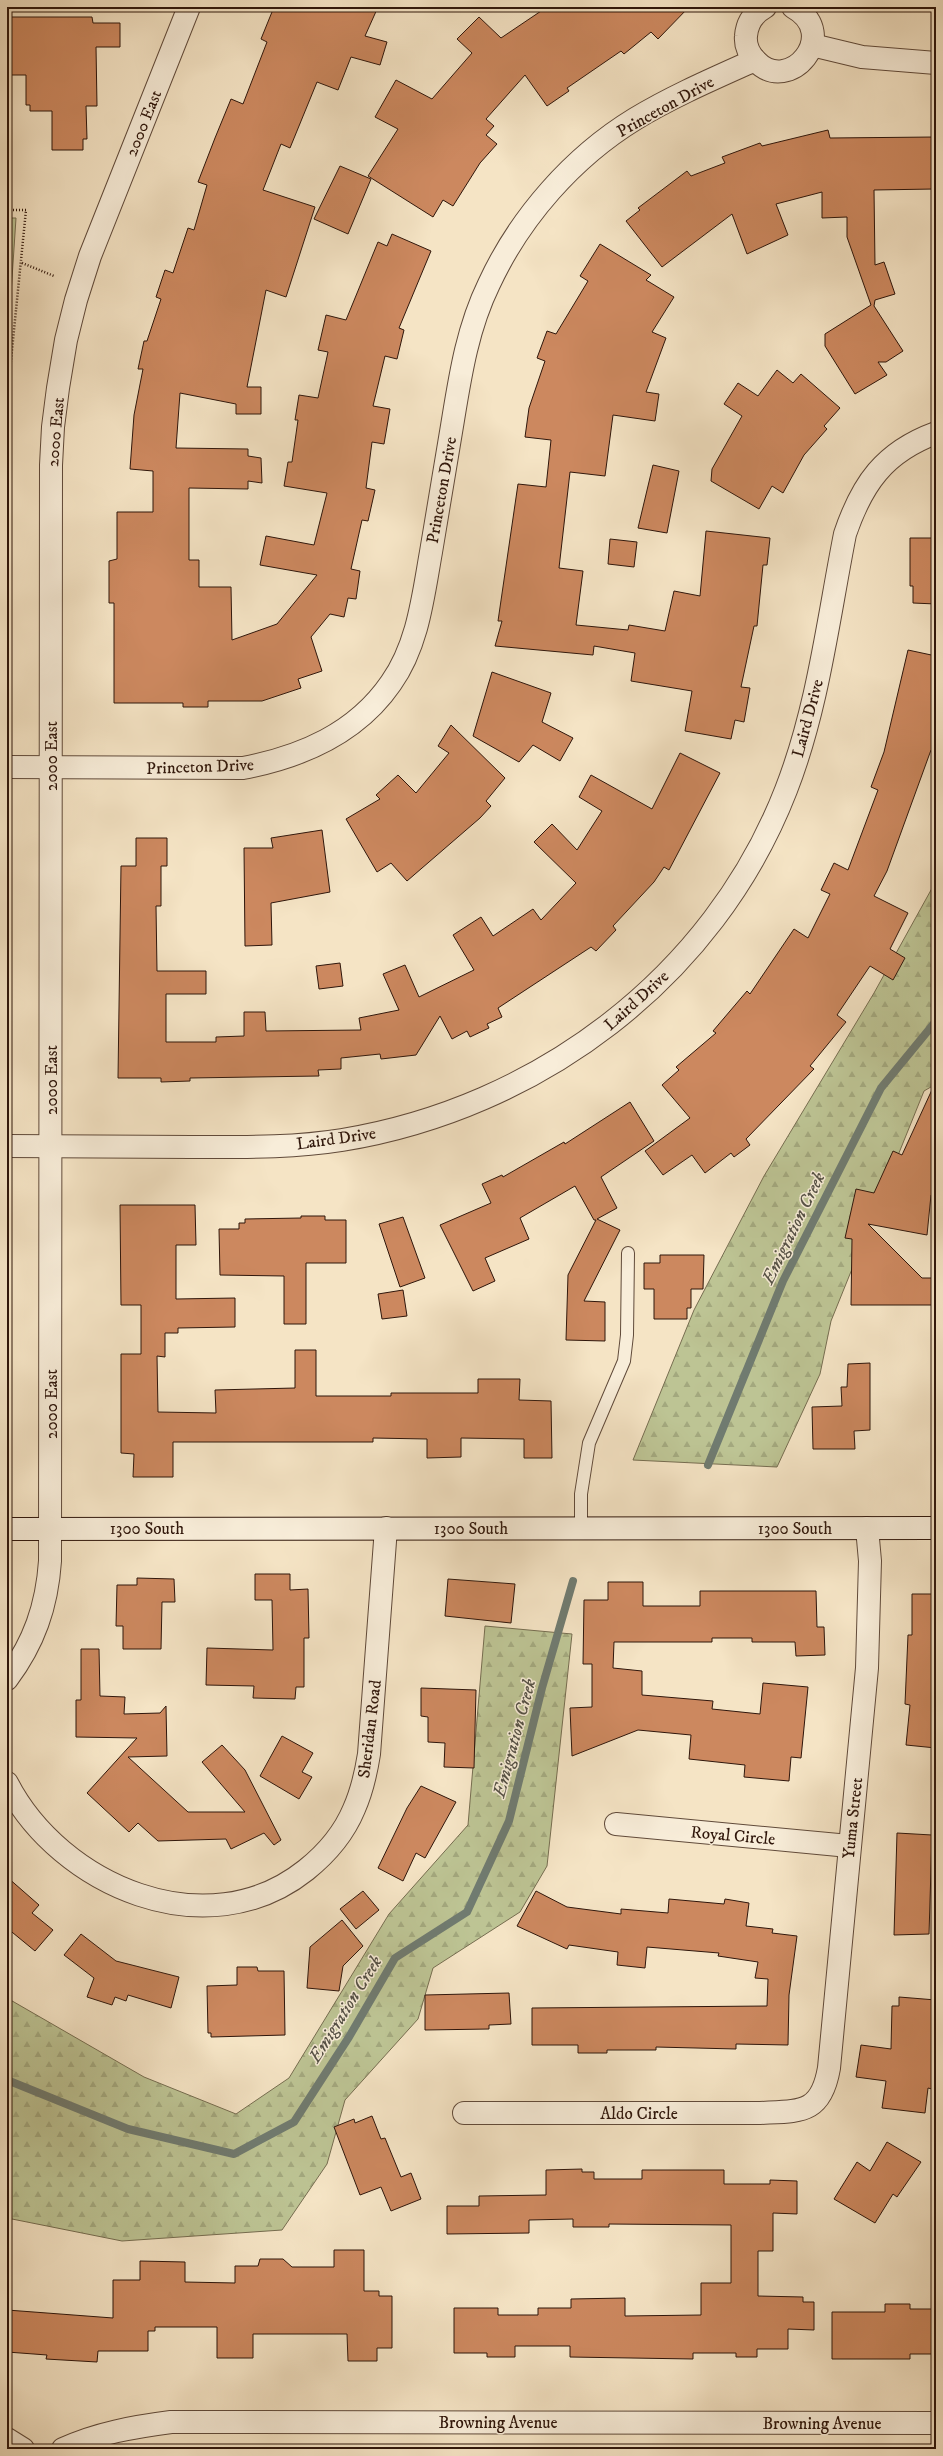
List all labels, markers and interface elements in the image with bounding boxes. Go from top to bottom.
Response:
street label: Princeton Drive [613,71,718,143]
street label: 2000 East [121,86,167,160]
street label: 2000 East [42,396,70,468]
street label: Princeton Drive [422,435,462,545]
street label: Laird Drive [787,677,829,760]
street label: 2000 East [41,721,63,791]
street label: Princeton Drive [146,754,254,780]
street label: Laird Drive [600,966,674,1036]
street label: 2000 East [41,1045,63,1115]
street label: Laird Drive [295,1123,377,1155]
water label: Emigration Creek [757,1169,831,1289]
street label: 2000 East [41,1369,63,1439]
street label: 1300 South [110,1518,184,1540]
street label: 1300 South [434,1518,508,1540]
street label: 1300 South [758,1518,832,1540]
water label: Emigration Creek [488,1676,541,1801]
street label: Sheridan Road [353,1678,387,1780]
street label: Yuma Street [838,1776,868,1860]
street label: Royal Circle [690,1821,776,1851]
water label: Emigration Creek [304,1952,388,2068]
street label: Aldo Circle [600,2103,678,2125]
street label: Browning Avenue [438,2412,558,2434]
street label: Browning Avenue [762,2413,882,2435]

